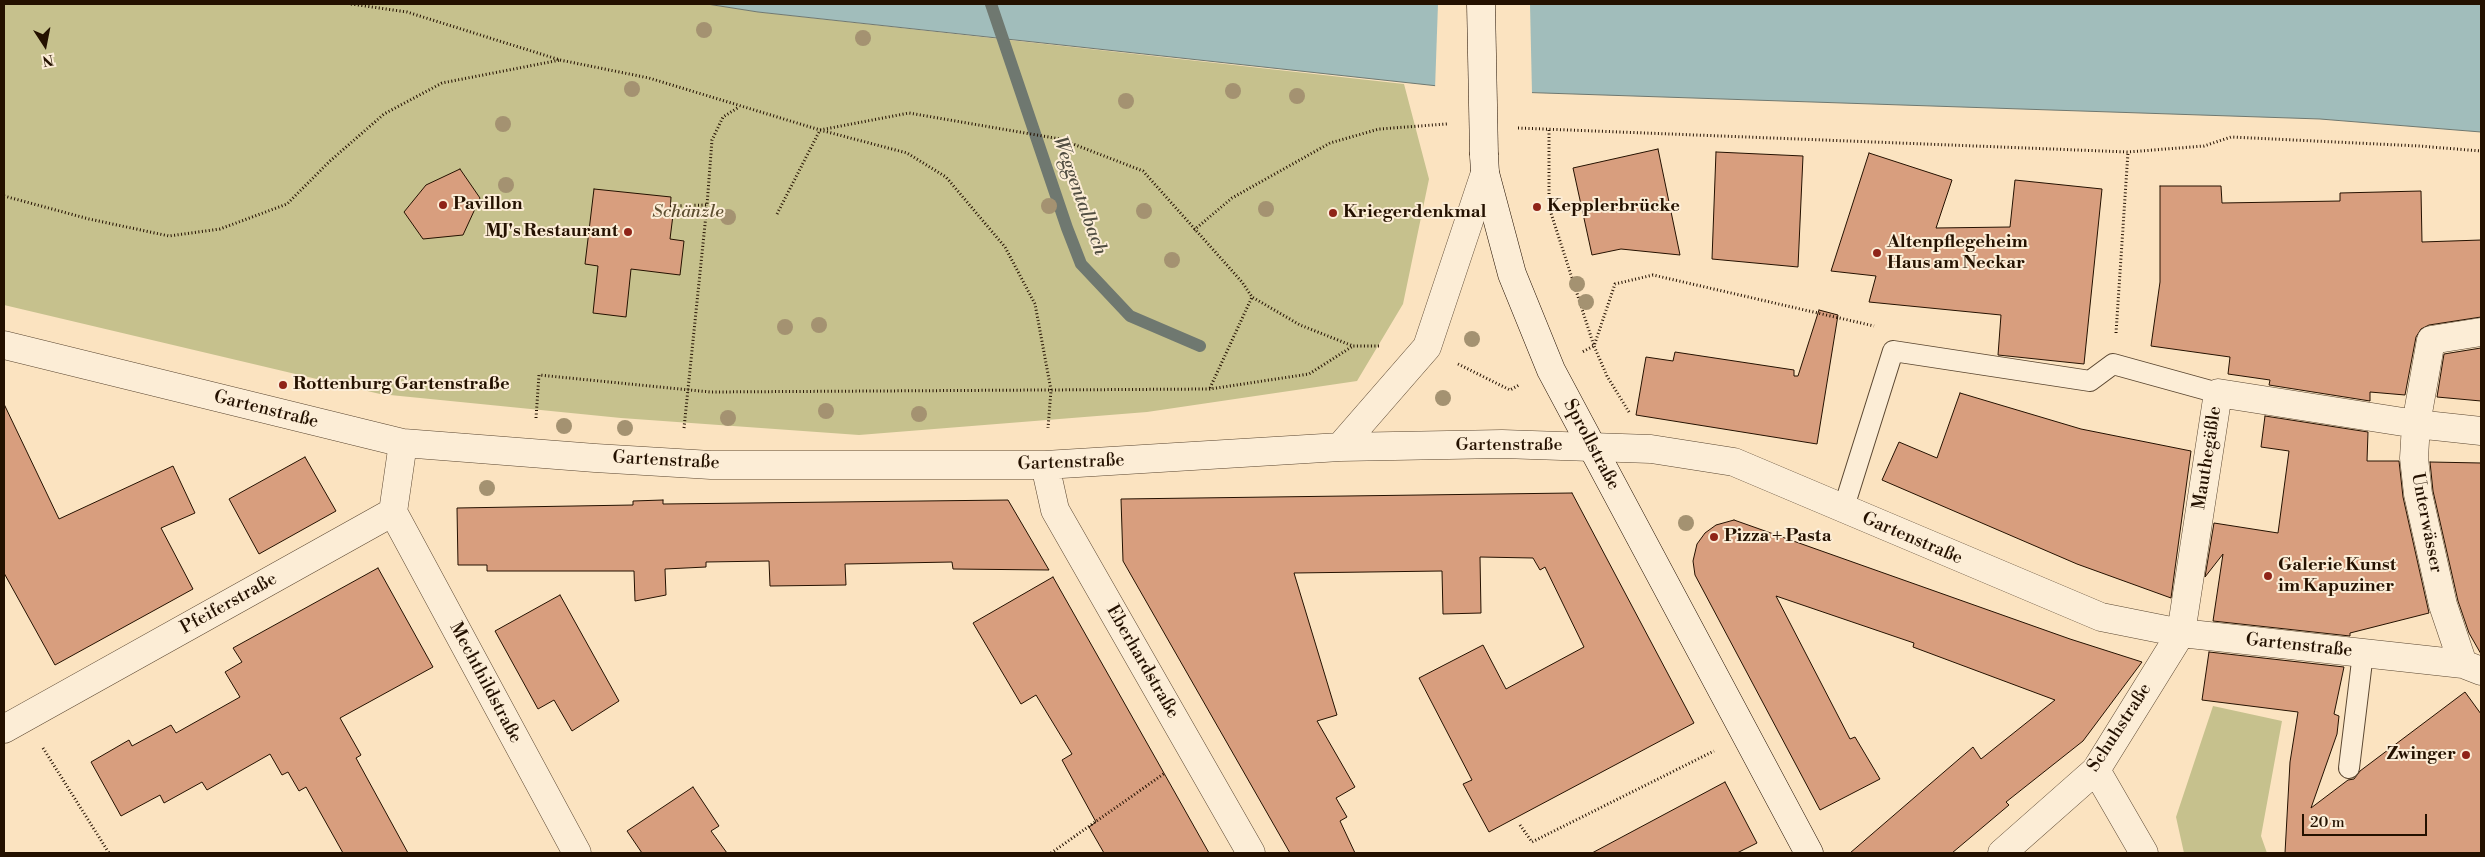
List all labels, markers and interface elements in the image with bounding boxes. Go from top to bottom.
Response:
north arrow [20,20,70,70]
text: N [41,50,55,70]
water label: Weggentalbach [1047,134,1111,258]
place label: Pavillon [453,194,523,216]
place label: Kepplerbrücke [1547,196,1680,218]
marker: Pavillon [437,199,449,211]
marker: Kepplerbrücke [1531,201,1543,213]
park label: Schänzle [652,202,724,224]
place label: Kriegerdenkmal [1343,202,1487,224]
marker: Kriegerdenkmal [1327,207,1339,219]
place label: MJ's Restaurant [485,221,618,243]
marker: MJ's Restaurant [622,226,634,238]
place label: Altenpflegeheim Haus am Neckar [1887,232,2028,274]
marker: Altenpflegeheim Haus am Neckar [1871,247,1883,259]
place label: Rottenburg Gartenstraße [293,374,510,396]
marker: Rottenburg Gartenstraße [277,379,289,391]
street label: Gartenstraße [211,387,321,433]
street label: Sprollstraße [1558,396,1624,494]
street label: Mauthegäßle [2189,405,2227,511]
street label: Gartenstraße [1455,435,1563,457]
street label: Gartenstraße [612,447,720,475]
street label: Gartenstraße [1017,450,1125,476]
street label: Unterwässer [2406,471,2446,575]
street label: Gartenstraße [1858,508,1966,570]
place label: Pizza + Pasta [1724,526,1831,548]
marker: Pizza + Pasta [1708,531,1720,543]
place label: Galerie Kunst im Kapuziner [2278,555,2396,598]
street label: Pfeiferstraße [177,569,281,639]
marker: Galerie Kunst im Kapuziner [2262,570,2274,582]
street label: Eberhardstraße [1101,601,1183,723]
street label: Mechthildstraße [444,619,526,747]
street label: Gartenstraße [2245,630,2353,662]
street label: Schuhstraße [2083,680,2157,776]
place label: Zwinger [2387,744,2456,766]
marker: Zwinger [2460,749,2472,761]
scale bar [2305,804,2430,836]
text: 20 m [2310,813,2345,832]

